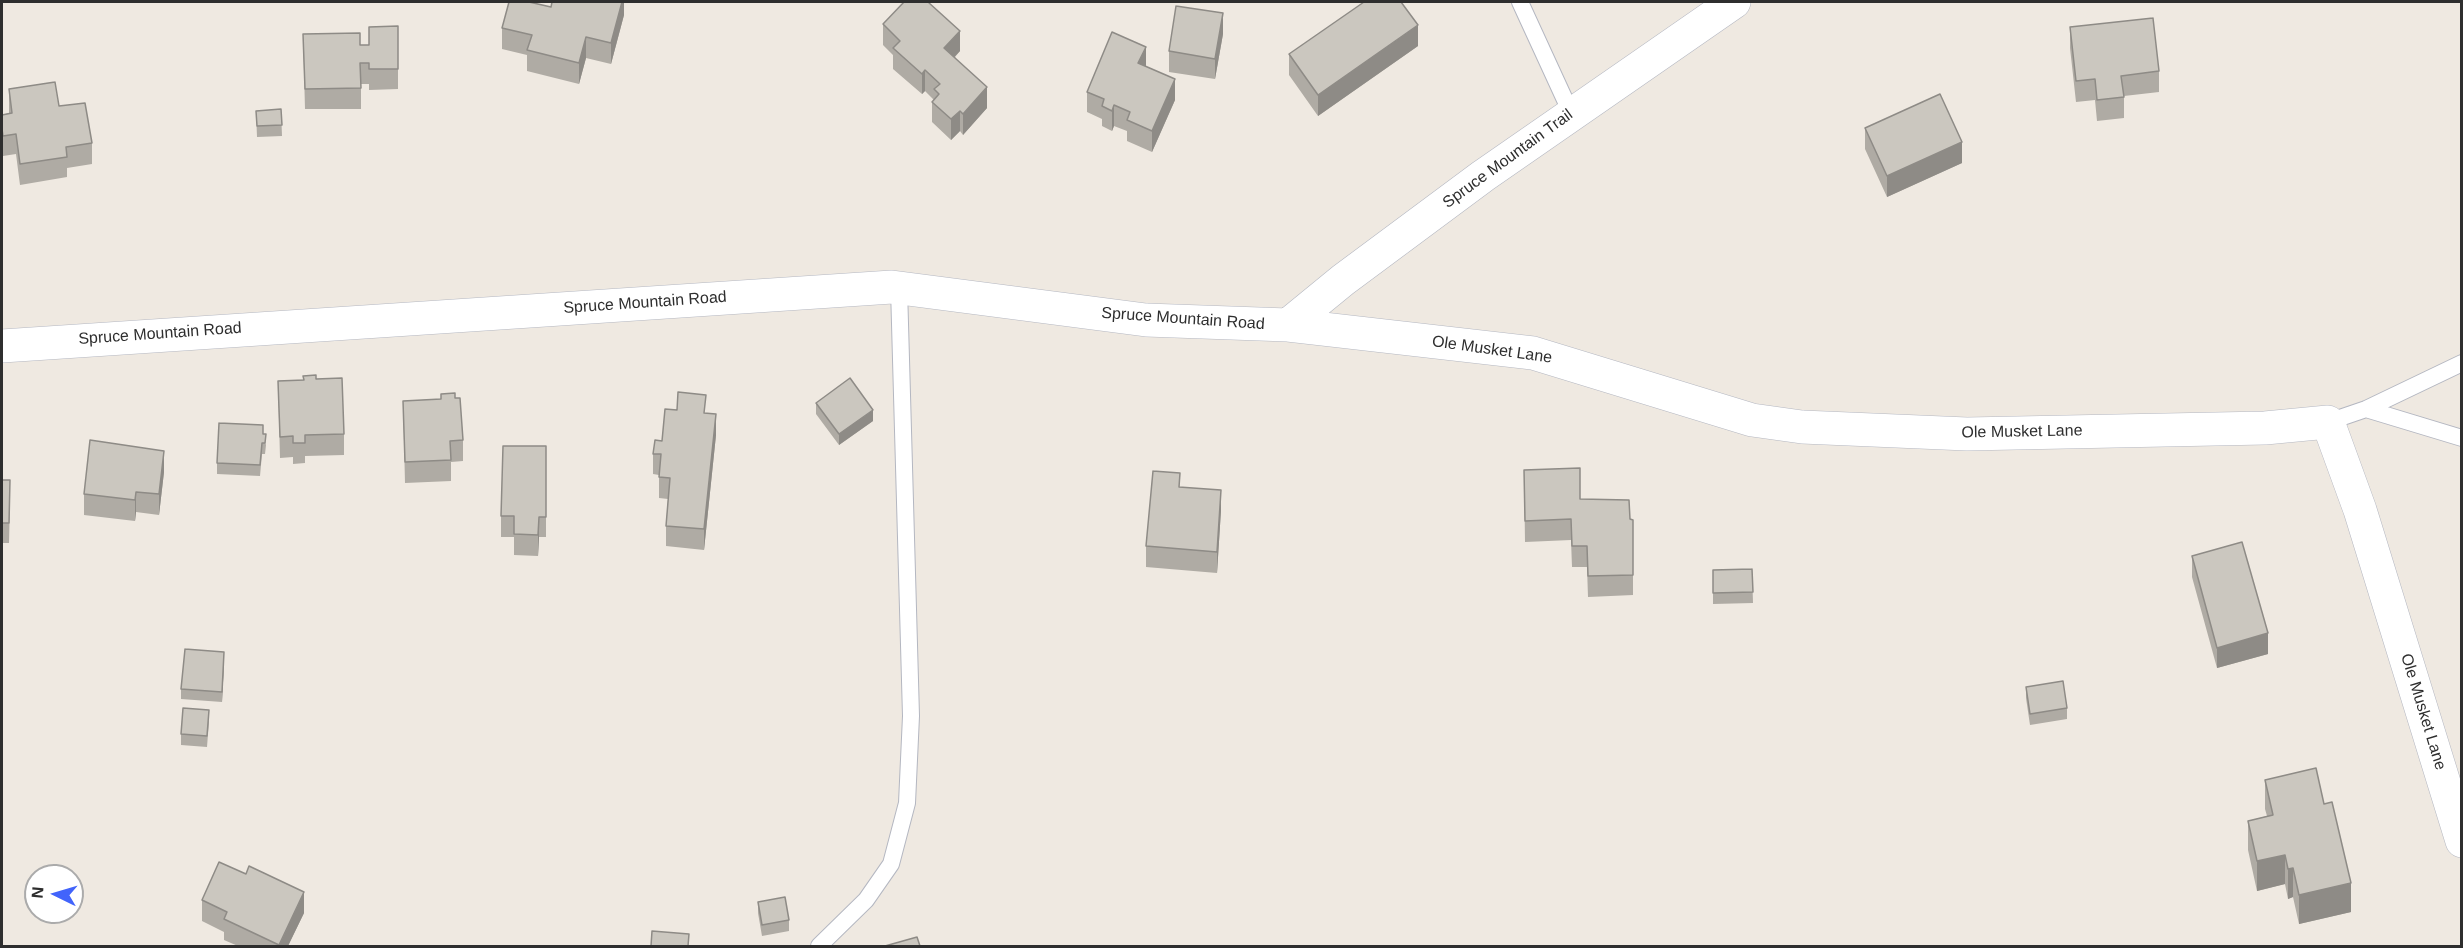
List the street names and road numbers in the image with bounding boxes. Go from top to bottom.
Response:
street label: Spruce Mountain Trail [1439,105,1577,213]
street label: Spruce Mountain Road [563,288,727,318]
street label: Spruce Mountain Road [1101,304,1265,334]
street label: Spruce Mountain Road [78,319,242,349]
street label: Ole Musket Lane [1431,332,1553,368]
street label: Ole Musket Lane [1961,421,2083,443]
street label: Ole Musket Lane [2396,651,2450,773]

